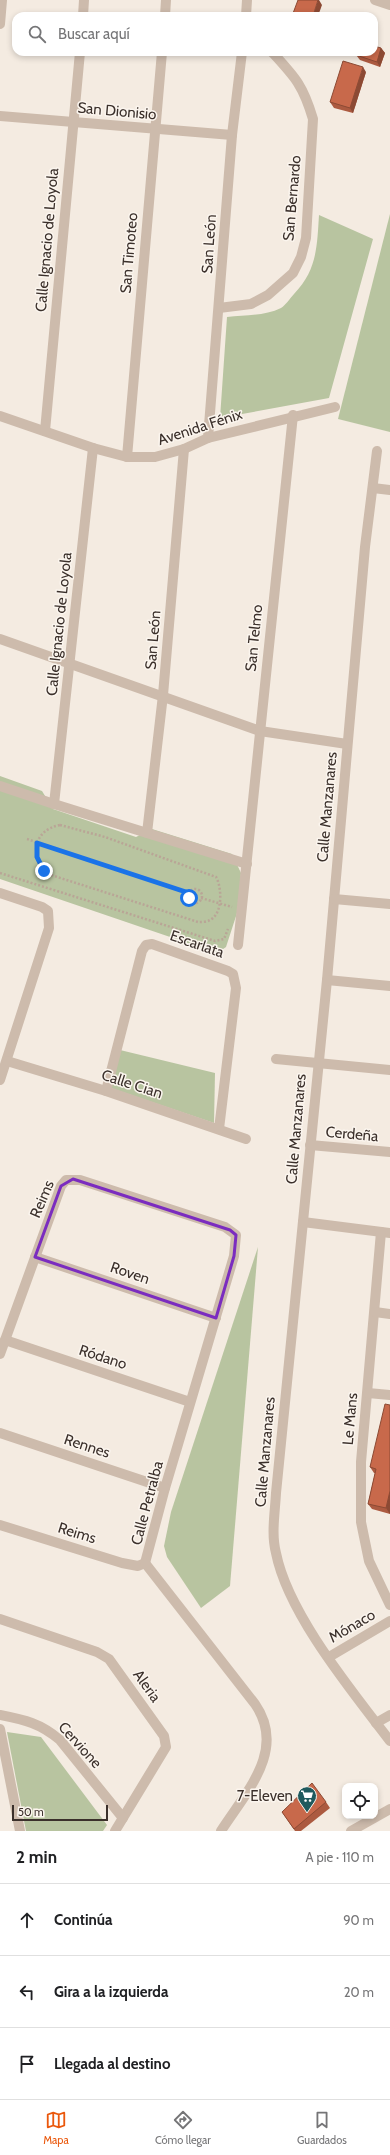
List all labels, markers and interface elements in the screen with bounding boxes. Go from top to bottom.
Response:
search box [12,12,378,56]
icon: search [26,23,48,45]
text: Buscar aquí [58,25,130,43]
street label: San Dionisio [77,99,157,123]
street label: San Bernardo [279,154,305,242]
street label: Calle Ignacio de Loyola [32,167,62,313]
street label: San Timoteo [117,212,141,294]
street label: San León [198,214,220,274]
street label: Avenida Fénix [156,405,244,449]
street label: Calle Ignacio de Loyola [43,551,76,697]
street label: San Telmo [242,604,266,672]
street label: San León [141,610,165,670]
street label: Calle Manzanares [313,751,341,863]
route end [35,862,53,880]
route start [180,889,198,907]
street label: Escarlata [168,926,227,962]
street label: Calle Cian [99,1066,165,1102]
street label: Calle Manzanares [282,1073,310,1185]
street label: Cerdeña [325,1123,380,1145]
street label: Reims [26,1178,58,1220]
street label: Roven [108,1258,152,1288]
street label: Ródano [77,1341,129,1373]
street label: Le Mans [339,1392,361,1446]
street label: Calle Manzanares [251,1396,279,1508]
street label: Rennes [62,1430,112,1462]
street label: Calle Petralba [127,1458,167,1547]
street label: Reims [56,1519,98,1547]
street label: Mónaco [326,1606,378,1646]
street label: Aleria [129,1666,165,1706]
street label: Cervione [54,1718,106,1772]
map controls [342,1783,378,1819]
button: locate [342,1783,378,1819]
supermarket icon: 7-Eleven [296,1785,318,1813]
place label: 7-Eleven [237,1787,293,1805]
scale bar [12,1803,108,1822]
text: 50 m [18,1805,44,1819]
text: 2 min [16,1847,57,1867]
text: A pie · 110 m [306,1849,374,1865]
icon: ahead [16,1909,38,1931]
text: Continúa [54,1911,112,1929]
text: 90 m [343,1912,374,1928]
icon: left [16,1981,38,2003]
text: Gira a la izquierda [54,1983,168,2001]
text: 20 m [344,1984,374,2000]
icon: arrive [16,2053,38,2075]
text: Llegada al destino [54,2055,170,2073]
tab: Mapa [43,2109,69,2147]
tab: Cómo llegar [155,2109,211,2147]
tab: Guardados [297,2109,347,2147]

